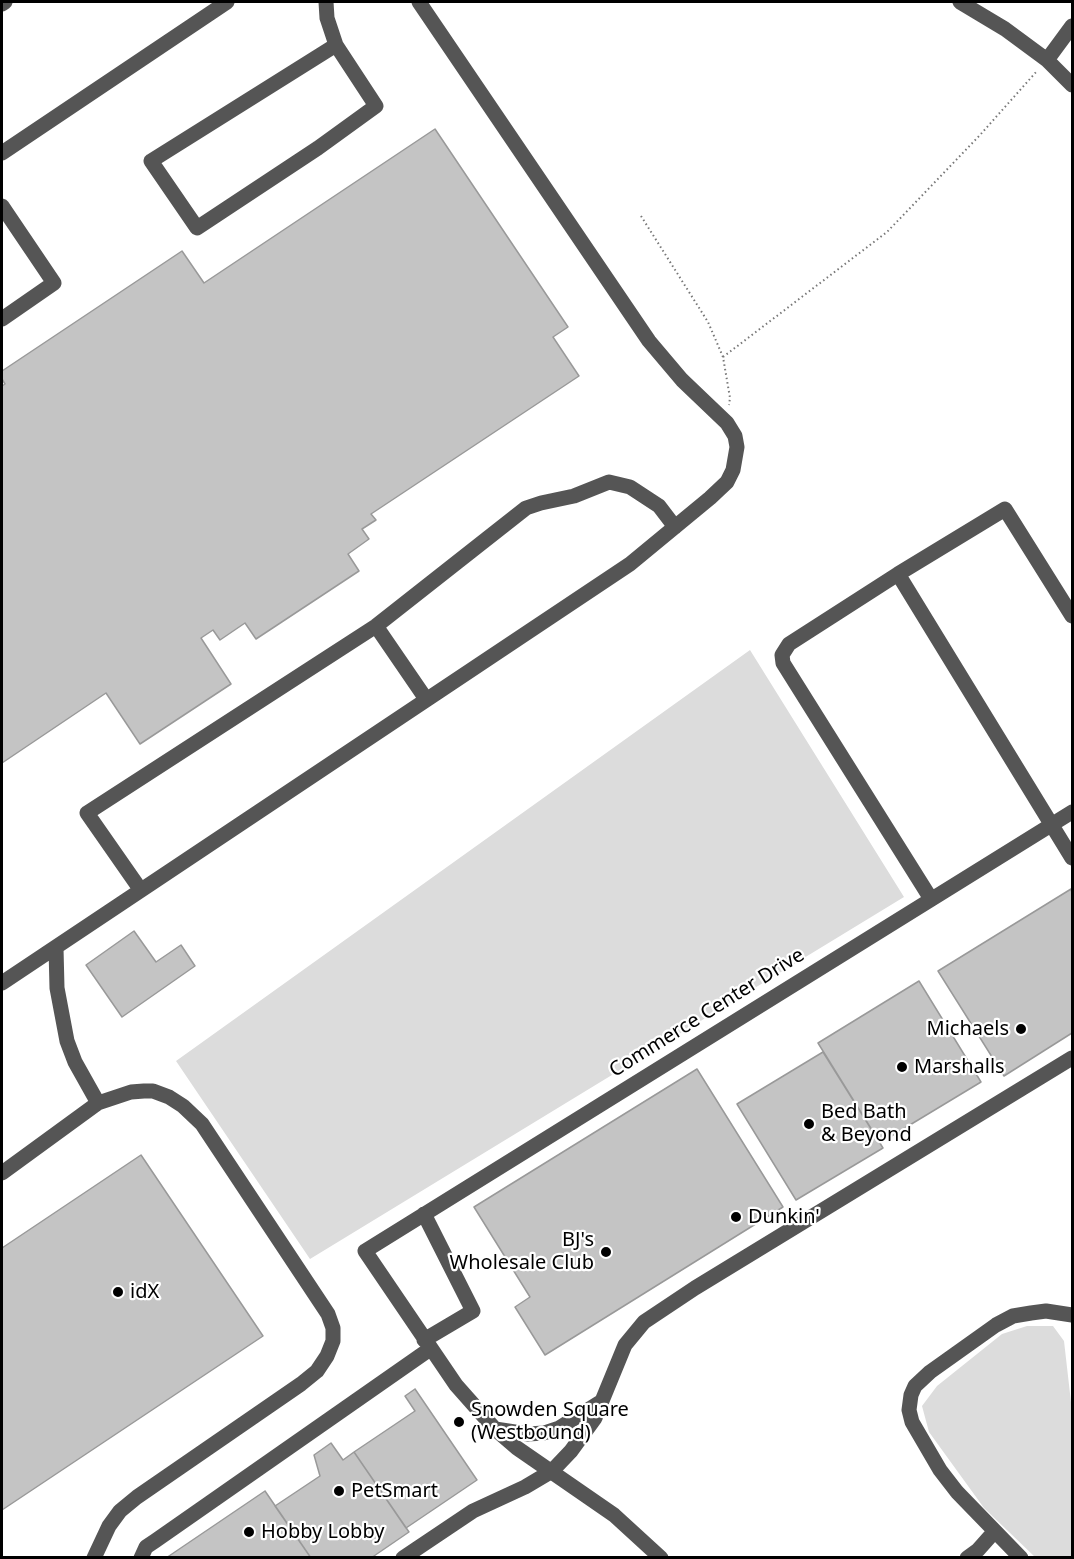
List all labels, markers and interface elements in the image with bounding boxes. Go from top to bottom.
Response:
street label: Commerce Center Drive [605,943,809,1083]
place label: Michaels [927,1017,1009,1041]
marker: Michaels [1014,1022,1028,1036]
place label: Marshalls [914,1055,1005,1079]
marker: Marshalls [895,1060,909,1074]
place label: Bed Bath & Beyond [821,1100,912,1147]
marker: Bed Bath & Beyond [802,1117,816,1131]
place label: Dunkin' [748,1205,820,1229]
marker: Dunkin' [729,1210,743,1224]
place label: BJ's Wholesale Club [450,1228,594,1275]
marker: BJ's Wholesale Club [599,1245,613,1259]
place label: idX [130,1280,159,1304]
marker: idX [111,1285,125,1299]
place label: Snowden Square (Westbound) [471,1398,629,1445]
marker: Snowden Square (Westbound) [452,1415,466,1429]
place label: PetSmart [351,1479,438,1503]
marker: PetSmart [332,1484,346,1498]
place label: Hobby Lobby [261,1520,384,1544]
marker: Hobby Lobby [242,1525,256,1539]

